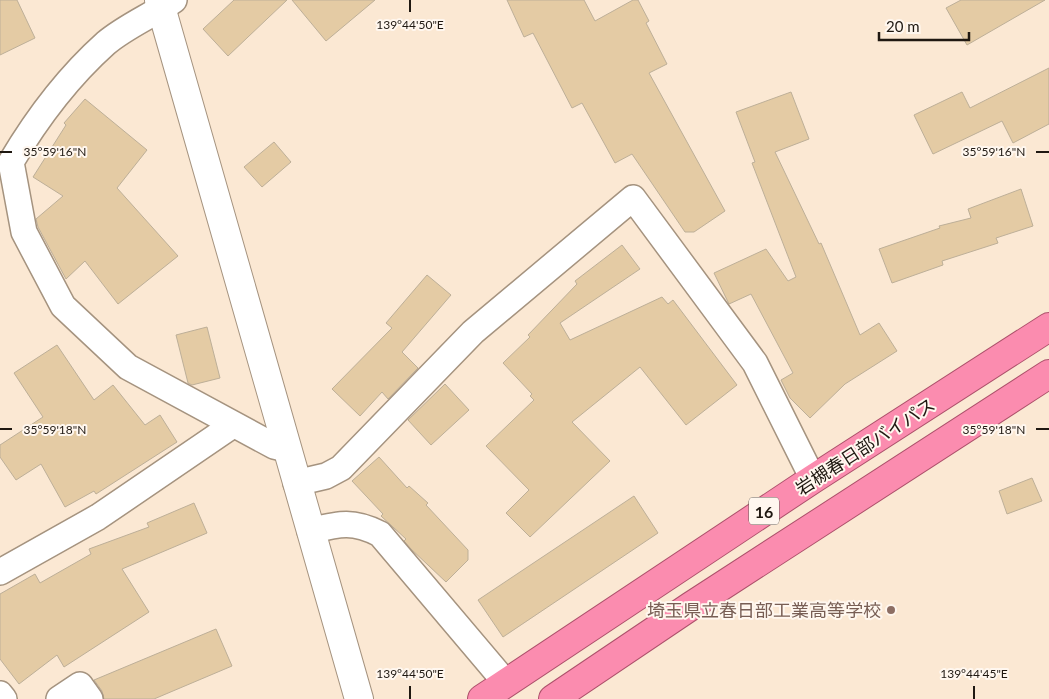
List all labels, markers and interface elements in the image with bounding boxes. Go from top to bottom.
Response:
scale bar [879,10,969,42]
text: 139°44'50"E [376,17,444,32]
text: 20 m [886,17,920,35]
text: 35°59'16"N [24,144,86,159]
text: 35°59'16"N [963,144,1025,159]
street label: 岩槻春日部バイパス [791,393,939,499]
text: 35°59'18"N [24,422,86,437]
text: 35°59'18"N [963,422,1025,437]
road number: 16 [749,498,779,524]
place label: 埼玉県立春日部工業高等学校 [647,599,881,621]
marker: 埼玉県立春日部工業高等学校 [885,604,897,616]
text: 139°44'50"E [376,666,444,681]
text: 139°44'45"E [940,666,1008,681]

